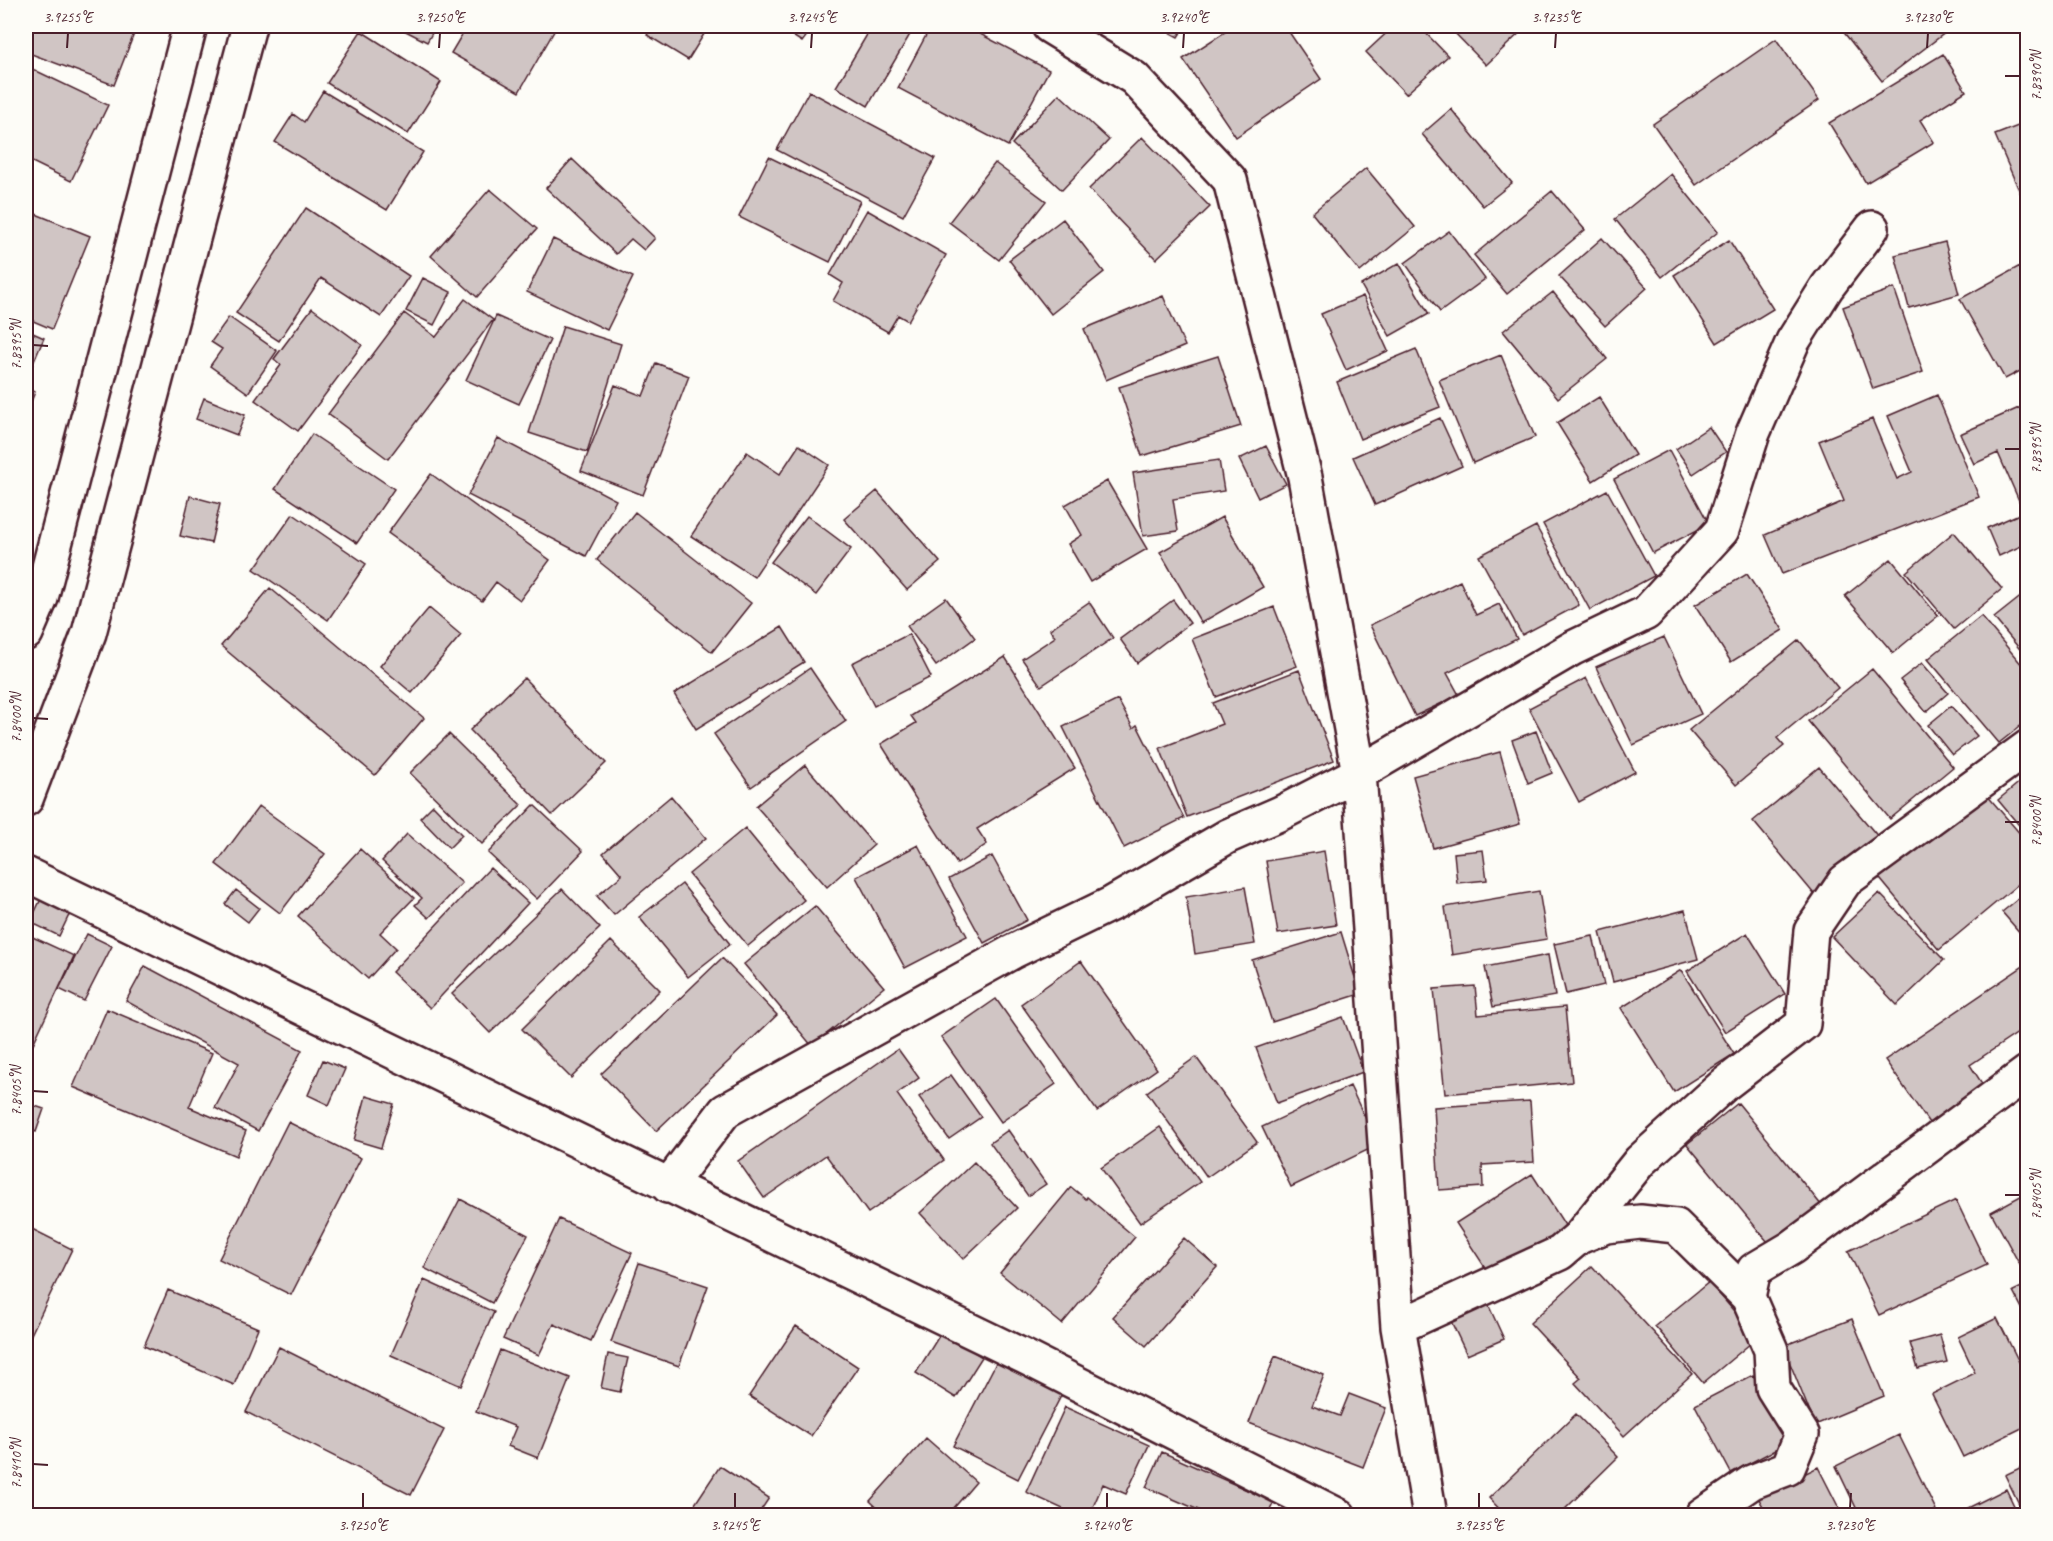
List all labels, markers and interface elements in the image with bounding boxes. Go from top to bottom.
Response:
text: 3.9255°E [44,8,95,27]
text: 3.9250°E [416,8,467,27]
text: 3.9245°E [788,8,839,27]
text: 3.9240°E [1160,8,1211,27]
text: 3.9235°E [1532,8,1583,27]
text: 3.9230°E [1904,8,1955,27]
text: 7.8390°N [2027,48,2046,101]
text: 7.8395°N [7,317,26,370]
text: 7.8395°N [2027,421,2046,474]
text: 7.8400°N [7,690,26,743]
text: 7.8400°N [2027,794,2046,847]
text: 7.8405°N [7,1063,26,1116]
text: 7.8405°N [2027,1167,2046,1220]
text: 7.8410°N [7,1436,26,1489]
text: 3.9250°E [339,1516,390,1535]
text: 3.9245°E [711,1516,762,1535]
text: 3.9240°E [1083,1516,1134,1535]
text: 3.9235°E [1455,1516,1506,1535]
text: 3.9230°E [1826,1516,1877,1535]

